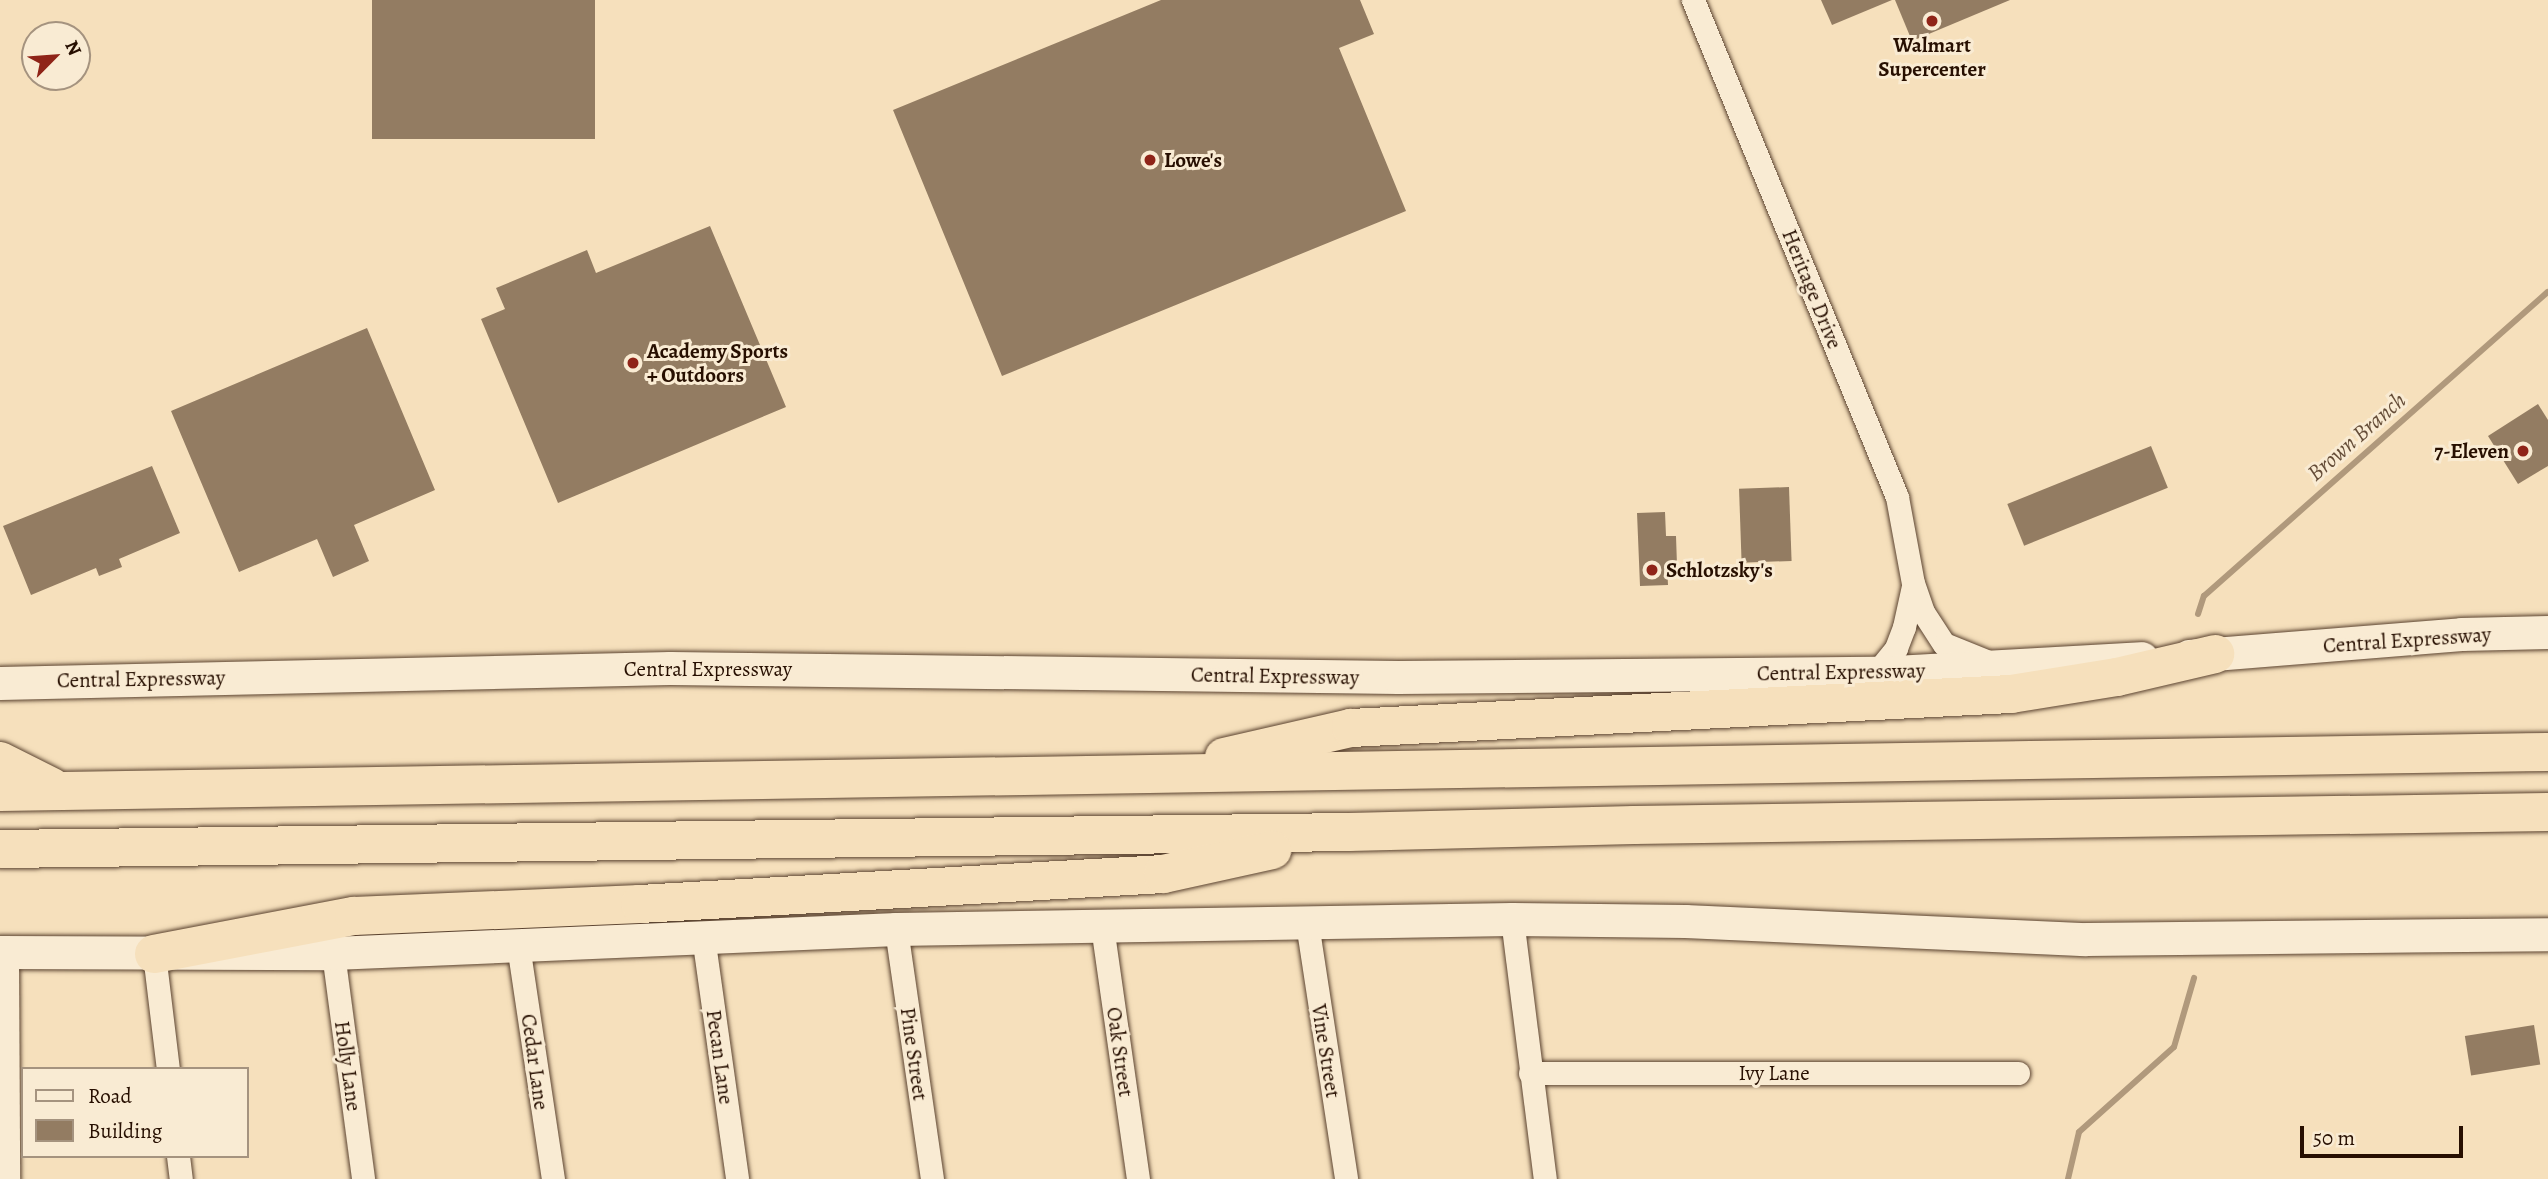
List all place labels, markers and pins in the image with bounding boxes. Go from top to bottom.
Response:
marker: Walmart Supercenter [1924,13,1940,29]
place label: Walmart Supercenter [1878,32,1986,82]
place label: Lowe's [1164,147,1222,173]
marker: Lowe's [1142,152,1158,168]
place label: Academy Sports + Outdoors [647,338,788,388]
marker: Academy Sports + Outdoors [625,355,641,371]
place label: 7-Eleven [2434,438,2509,464]
marker: 7-Eleven [2515,443,2531,459]
place label: Schlotzsky's [1666,557,1773,583]
marker: Schlotzsky's [1644,562,1660,578]

